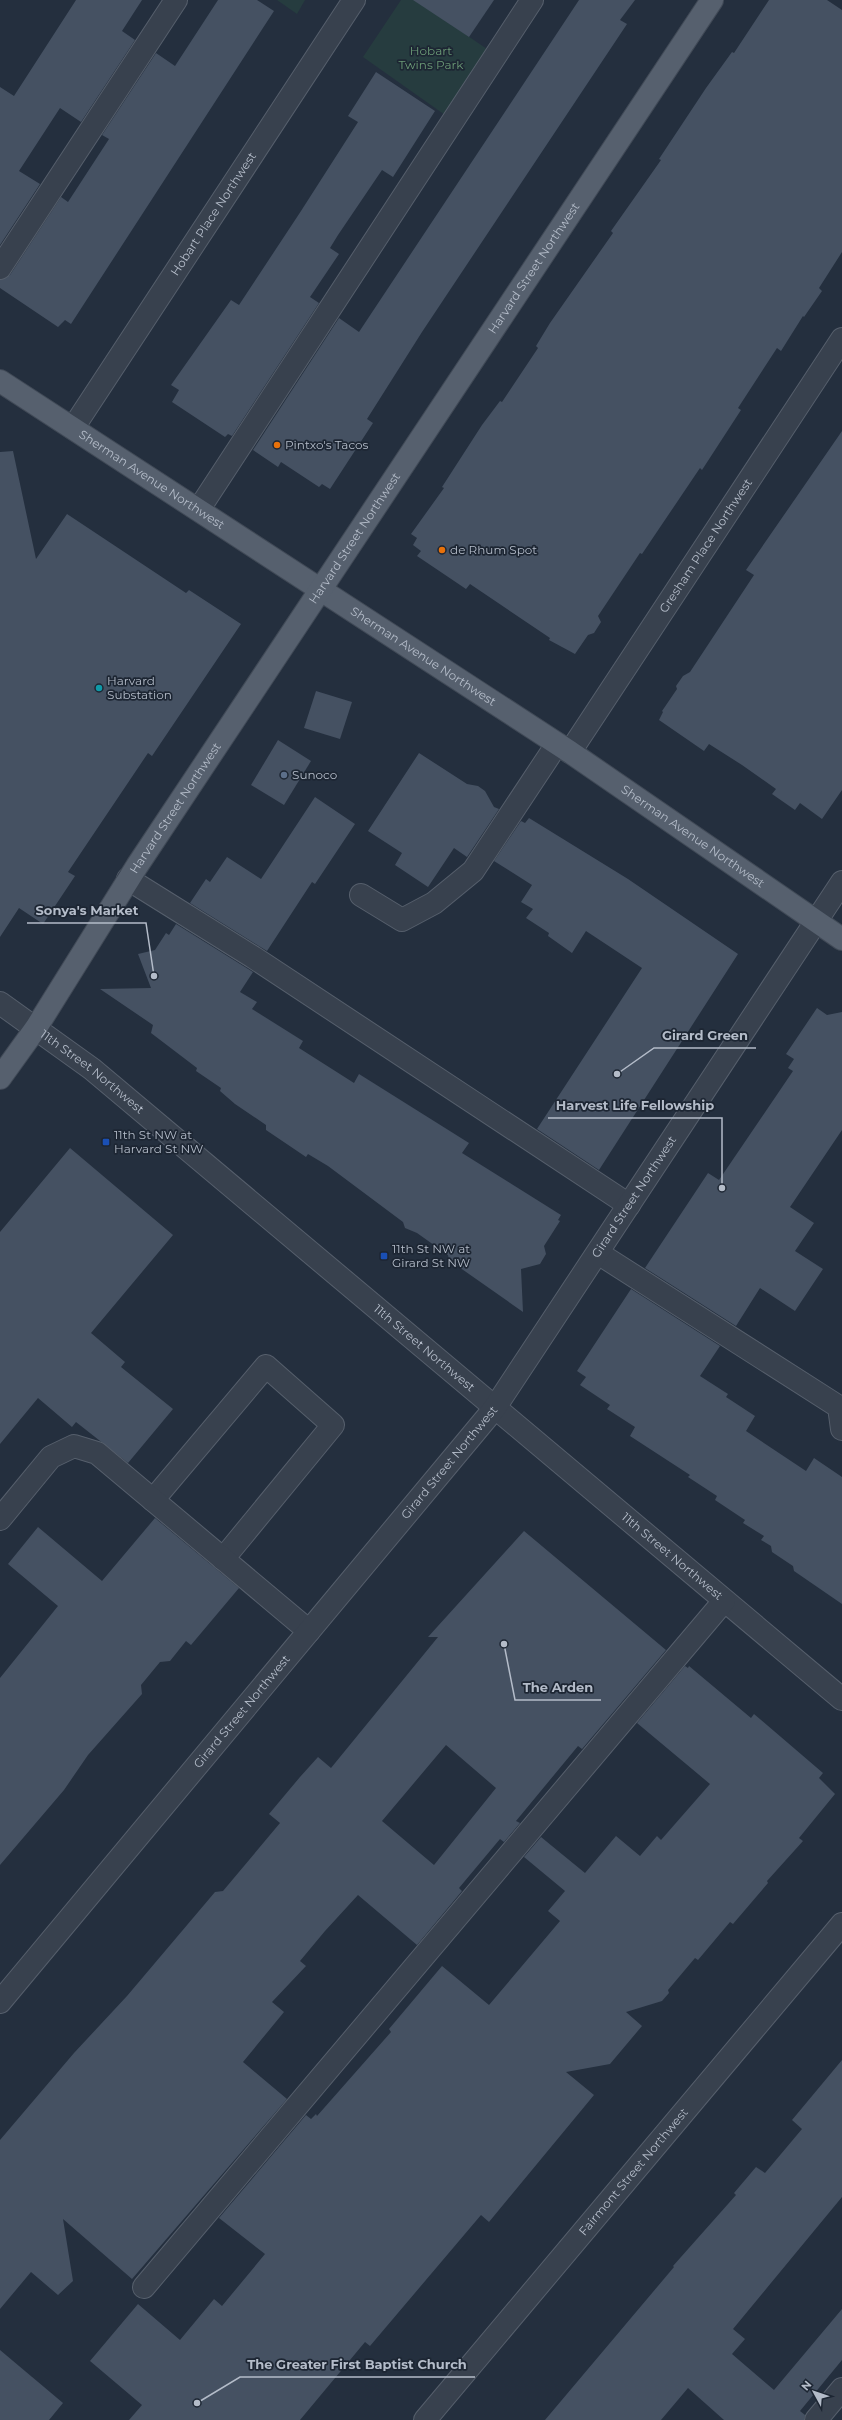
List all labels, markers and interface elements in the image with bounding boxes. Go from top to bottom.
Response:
park label: Hobart Twins Park [399,43,464,72]
street label: Hobart Place Northwest [167,149,259,278]
street label: Harvard Street Northwest [485,200,582,336]
street label: Sherman Avenue Northwest [76,426,228,532]
place label: Pintxo's Tacos [285,437,369,452]
marker: Pintxo's Tacos [272,440,282,450]
street label: Harvard Street Northwest [305,469,403,606]
street label: Gresham Place Northwest [656,475,755,615]
place label: de Rhum Spot [450,542,537,557]
marker: de Rhum Spot [437,545,447,555]
street label: Sherman Avenue Northwest [348,603,499,709]
place label: Harvard Substation [107,673,172,702]
marker: Harvard Substation [94,683,104,693]
street label: Harvard Street Northwest [126,739,224,876]
place label: Sunoco [292,767,337,782]
marker: Sunoco [279,770,289,780]
street label: Sherman Avenue Northwest [618,781,768,891]
callout: Sonya's Market [27,898,146,923]
text: Sonya's Market [36,902,139,918]
callout: Girard Green [654,1023,756,1048]
street label: 11th Street Northwest [37,1026,148,1117]
text: Girard Green [662,1027,748,1043]
callout: Harvest Life Fellowship [548,1093,722,1118]
text: Harvest Life Fellowship [556,1097,714,1113]
place label: 11th St NW at Harvard St NW [114,1127,203,1156]
street label: Girard Street Northwest [588,1133,679,1260]
marker: 11th St NW at Harvard St NW [101,1137,111,1147]
place label: 11th St NW at Girard St NW [392,1241,470,1270]
marker: 11th St NW at Girard St NW [379,1251,389,1261]
street label: 11th Street Northwest [371,1301,478,1395]
street label: Girard Street Northwest [397,1403,501,1522]
street label: 11th Street Northwest [619,1509,726,1603]
street label: Girard Street Northwest [190,1651,293,1771]
callout: The Arden [515,1675,601,1700]
text: The Arden [523,1679,593,1695]
street label: Fairmont Street Northwest [575,2105,691,2238]
callout: The Greater First Baptist Church [240,2352,475,2377]
text: The Greater First Baptist Church [247,2356,467,2372]
north arrow [794,2372,834,2412]
text: N [798,2378,815,2393]

